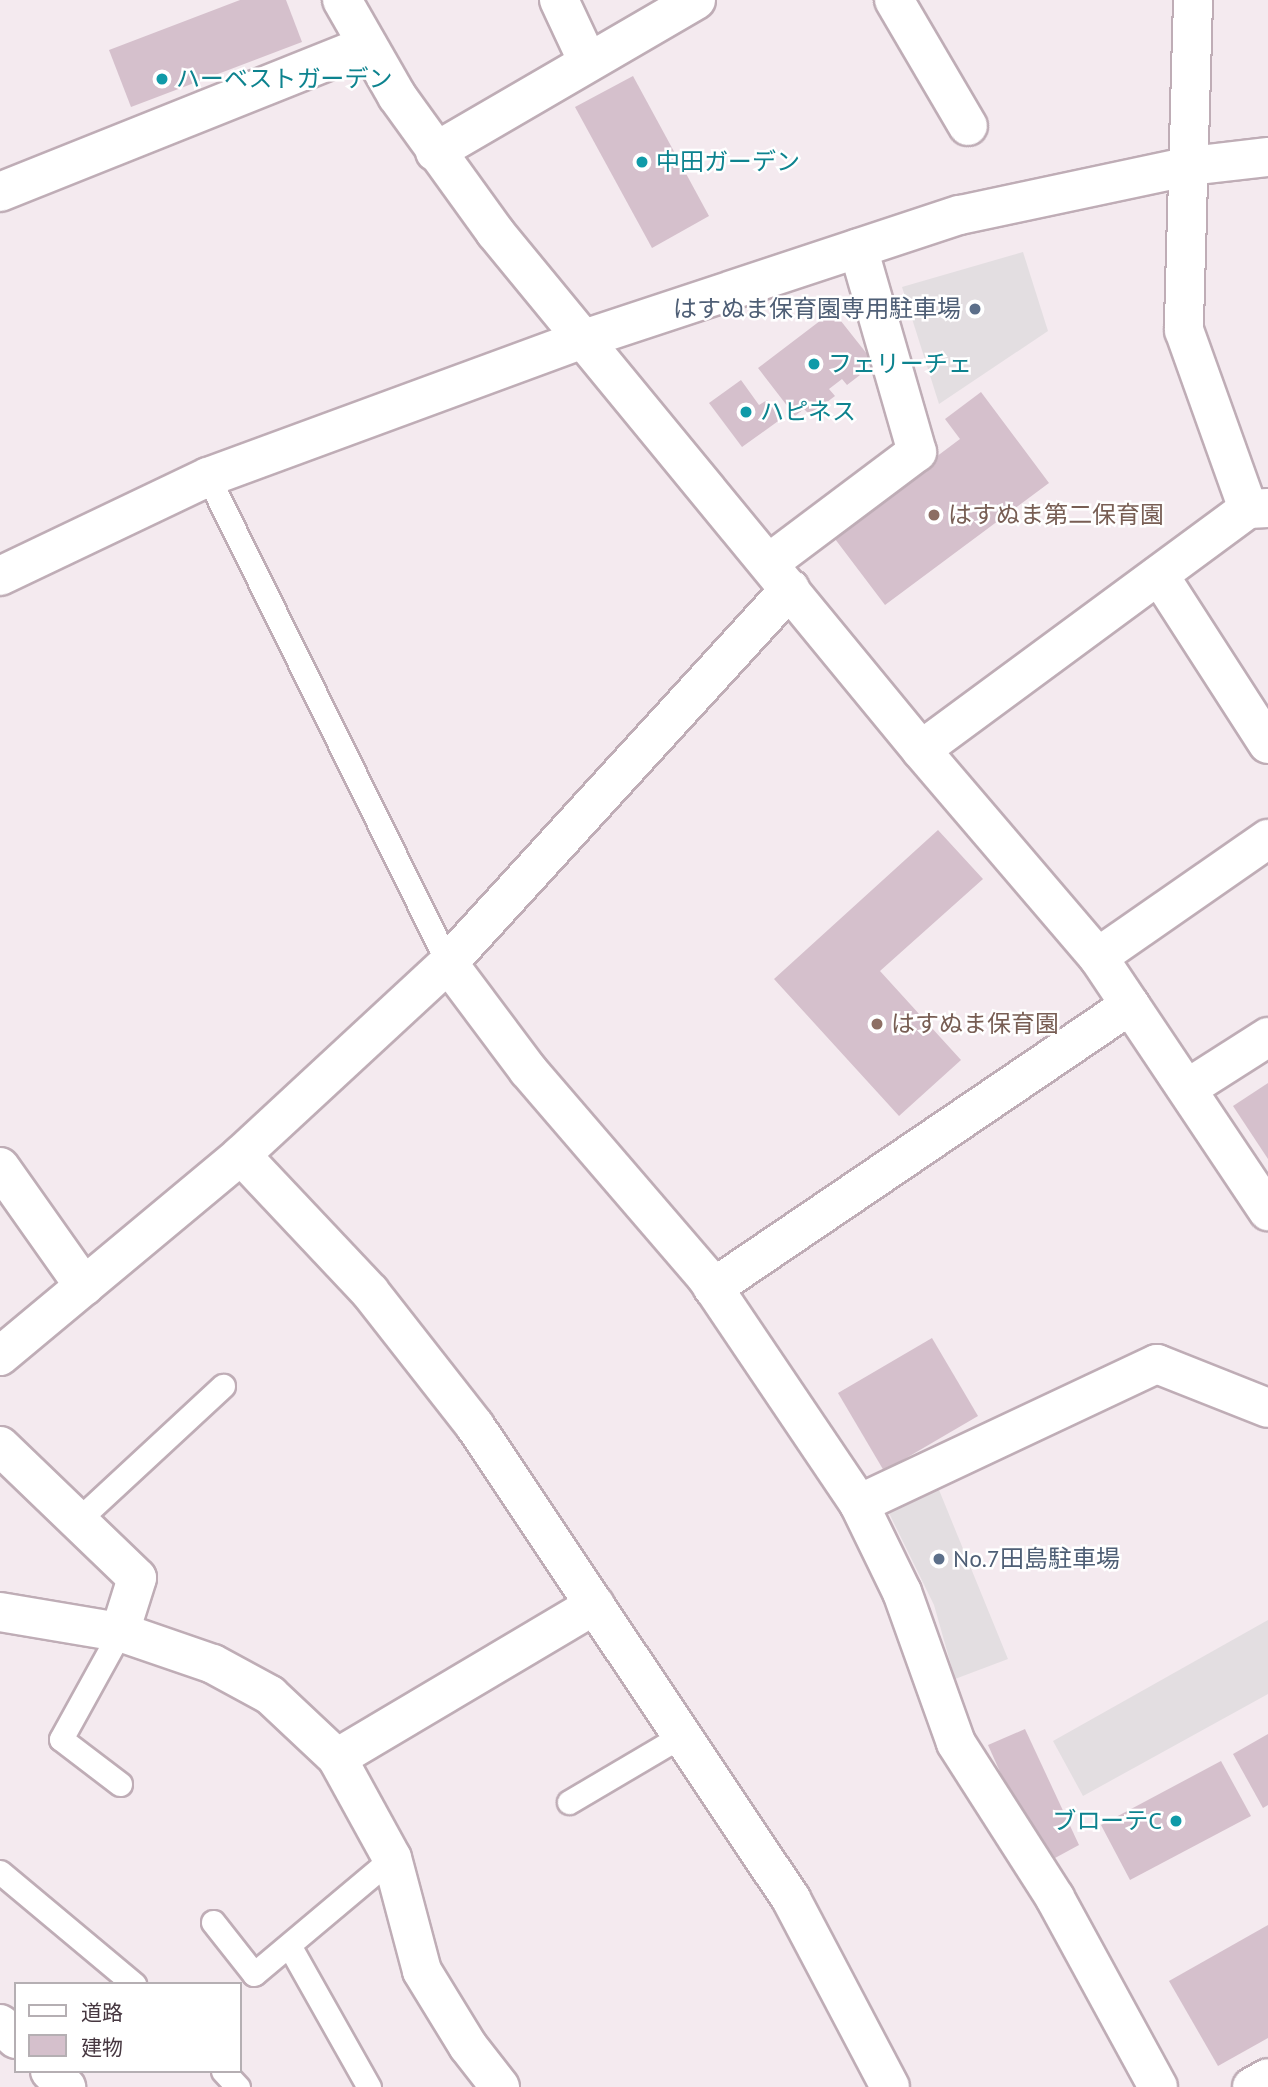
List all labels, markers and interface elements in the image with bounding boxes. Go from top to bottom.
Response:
place label: ハーベストガーデン [176,65,392,93]
marker: ハーベストガーデン [154,71,170,87]
place label: 中田ガーデン [656,148,800,176]
marker: 中田ガーデン [634,154,650,170]
place label: はすぬま保育園専用駐車場 [673,295,961,323]
marker: はすぬま保育園専用駐車場 [967,301,983,317]
place label: フェリーチェ [828,350,972,378]
marker: フェリーチェ [806,356,822,372]
place label: ハピネス [760,398,856,426]
marker: ハピネス [738,404,754,420]
place label: はすぬま第二保育園 [948,501,1164,529]
marker: はすぬま第二保育園 [926,507,942,523]
place label: はすぬま保育園 [891,1010,1059,1038]
marker: はすぬま保育園 [869,1016,885,1032]
place label: No.7田島駐車場 [953,1545,1120,1573]
marker: No.7田島駐車場 [931,1551,947,1567]
place label: ブローテC [1052,1807,1162,1835]
marker: ブローテC [1168,1813,1184,1829]
legend [14,1982,242,2073]
text: 道路 [81,1999,123,2026]
text: 建物 [81,2034,123,2061]

